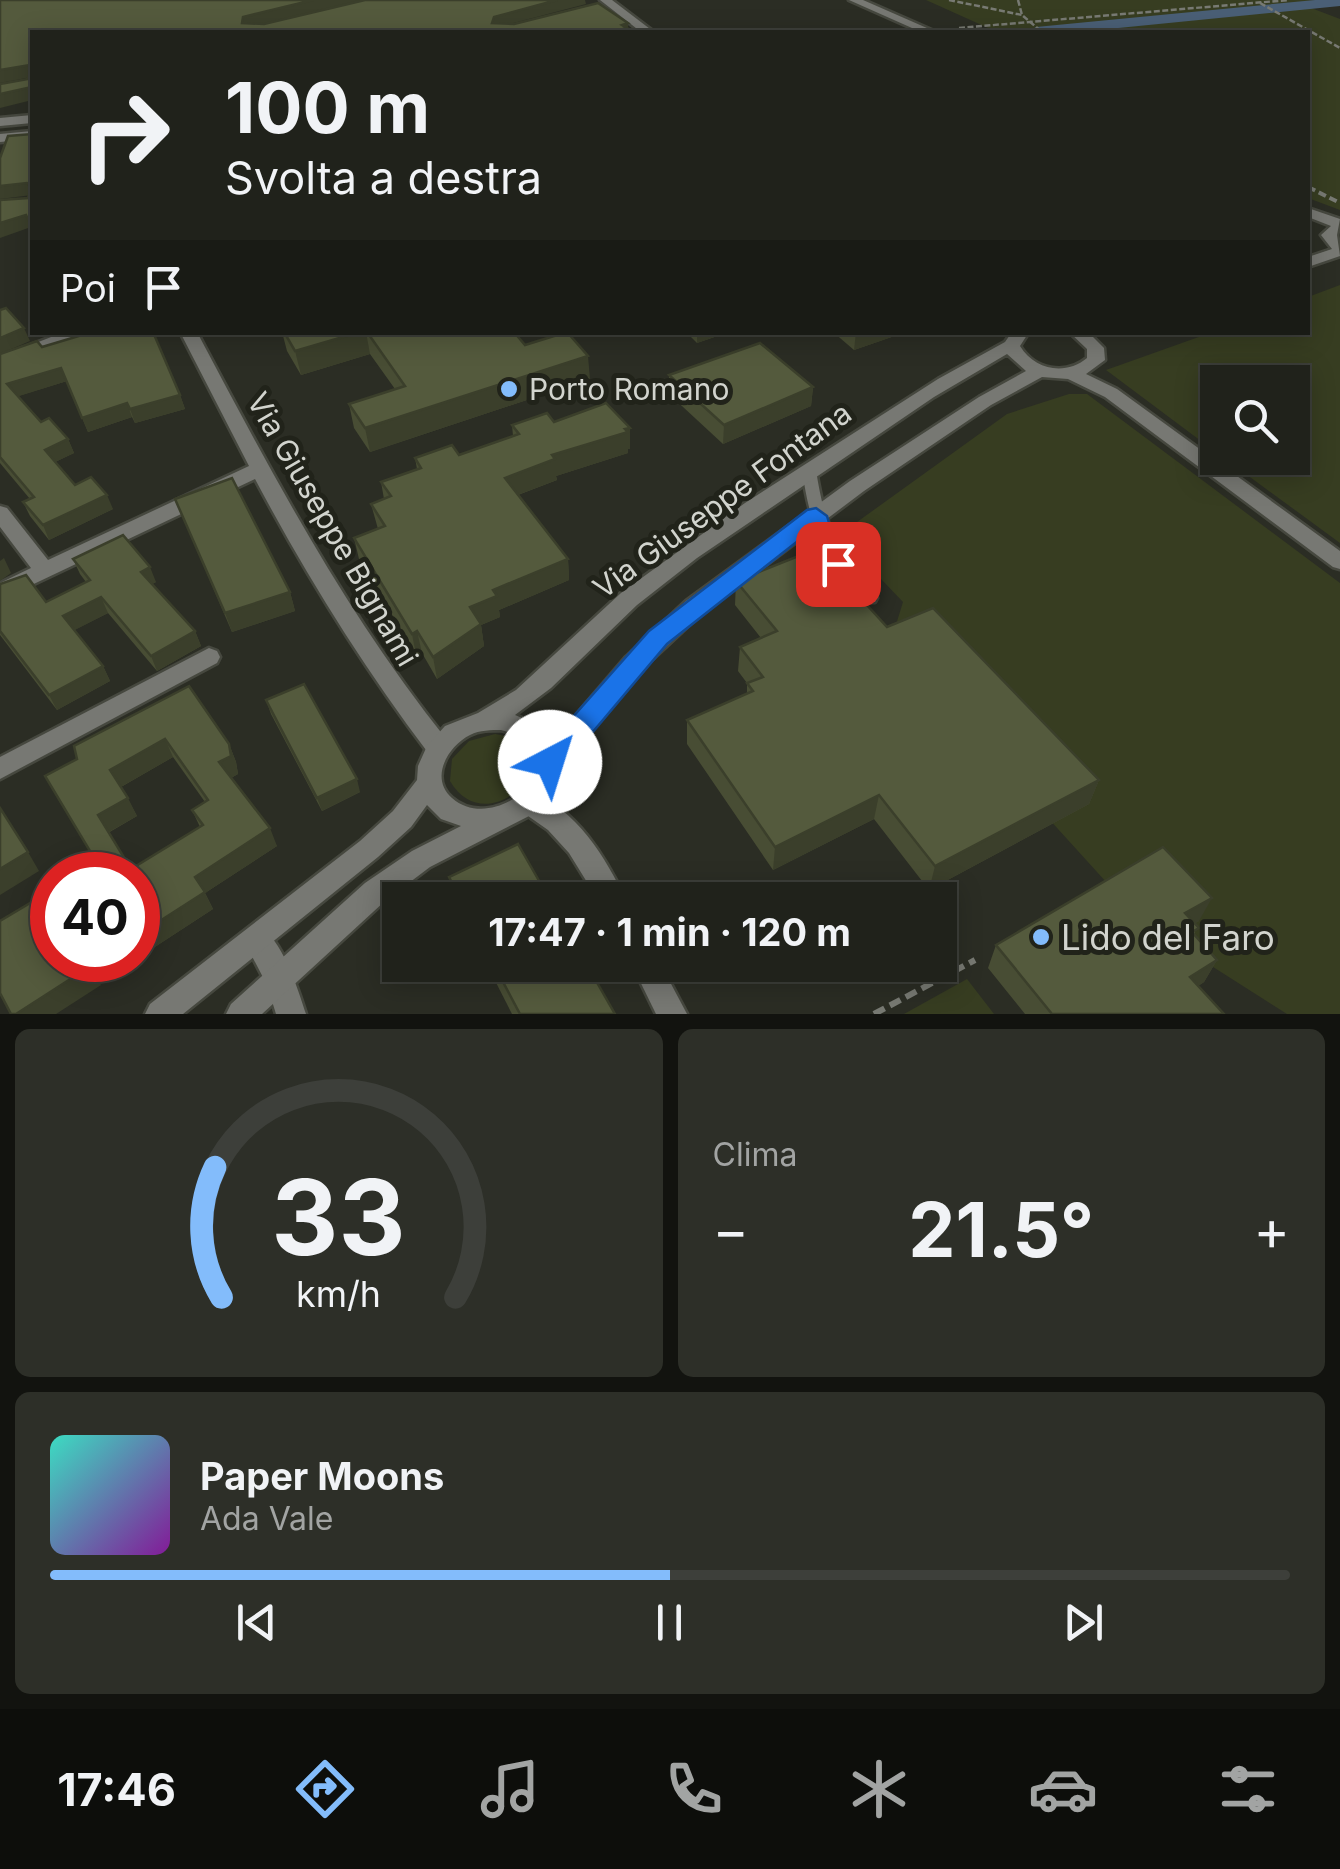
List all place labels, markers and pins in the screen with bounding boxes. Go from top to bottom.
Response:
place label: Porto Romano [529,371,729,407]
marker: Porto Romano [498,378,520,400]
pin [796,522,881,607]
place label: Lido del Faro [1061,916,1275,958]
marker: Lido del Faro [1030,926,1052,948]

